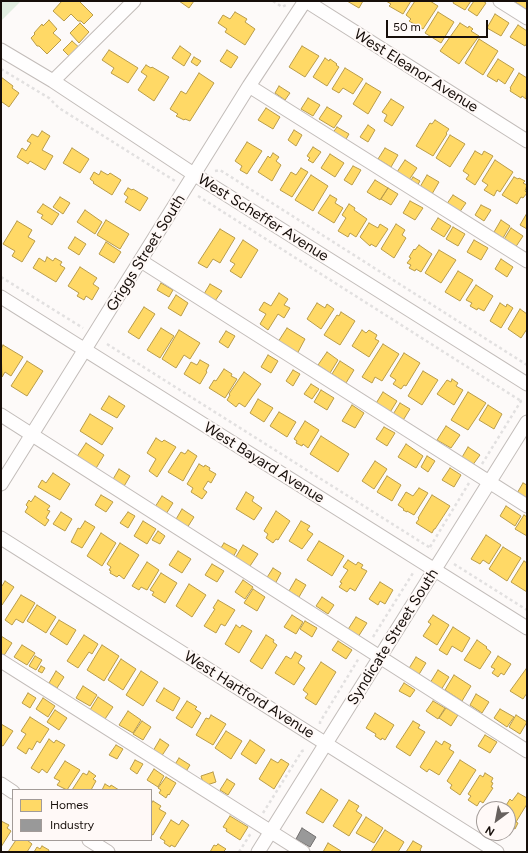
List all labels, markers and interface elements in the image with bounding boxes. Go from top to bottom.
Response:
scale bar [388,12,490,38]
text: 50 m [393,20,421,34]
street label: West Eleanor Avenue [351,25,481,117]
street label: West Scheffer Avenue [194,170,332,266]
street label: Griggs Street South [103,191,189,315]
street label: West Bayard Avenue [200,419,328,507]
street label: Syndicate Street South [344,566,442,708]
street label: West Hartford Avenue [180,647,318,743]
legend [12,789,152,841]
text: Homes [50,798,88,812]
north arrow [476,801,516,841]
text: Industry [50,818,94,832]
text: N [483,823,497,839]

